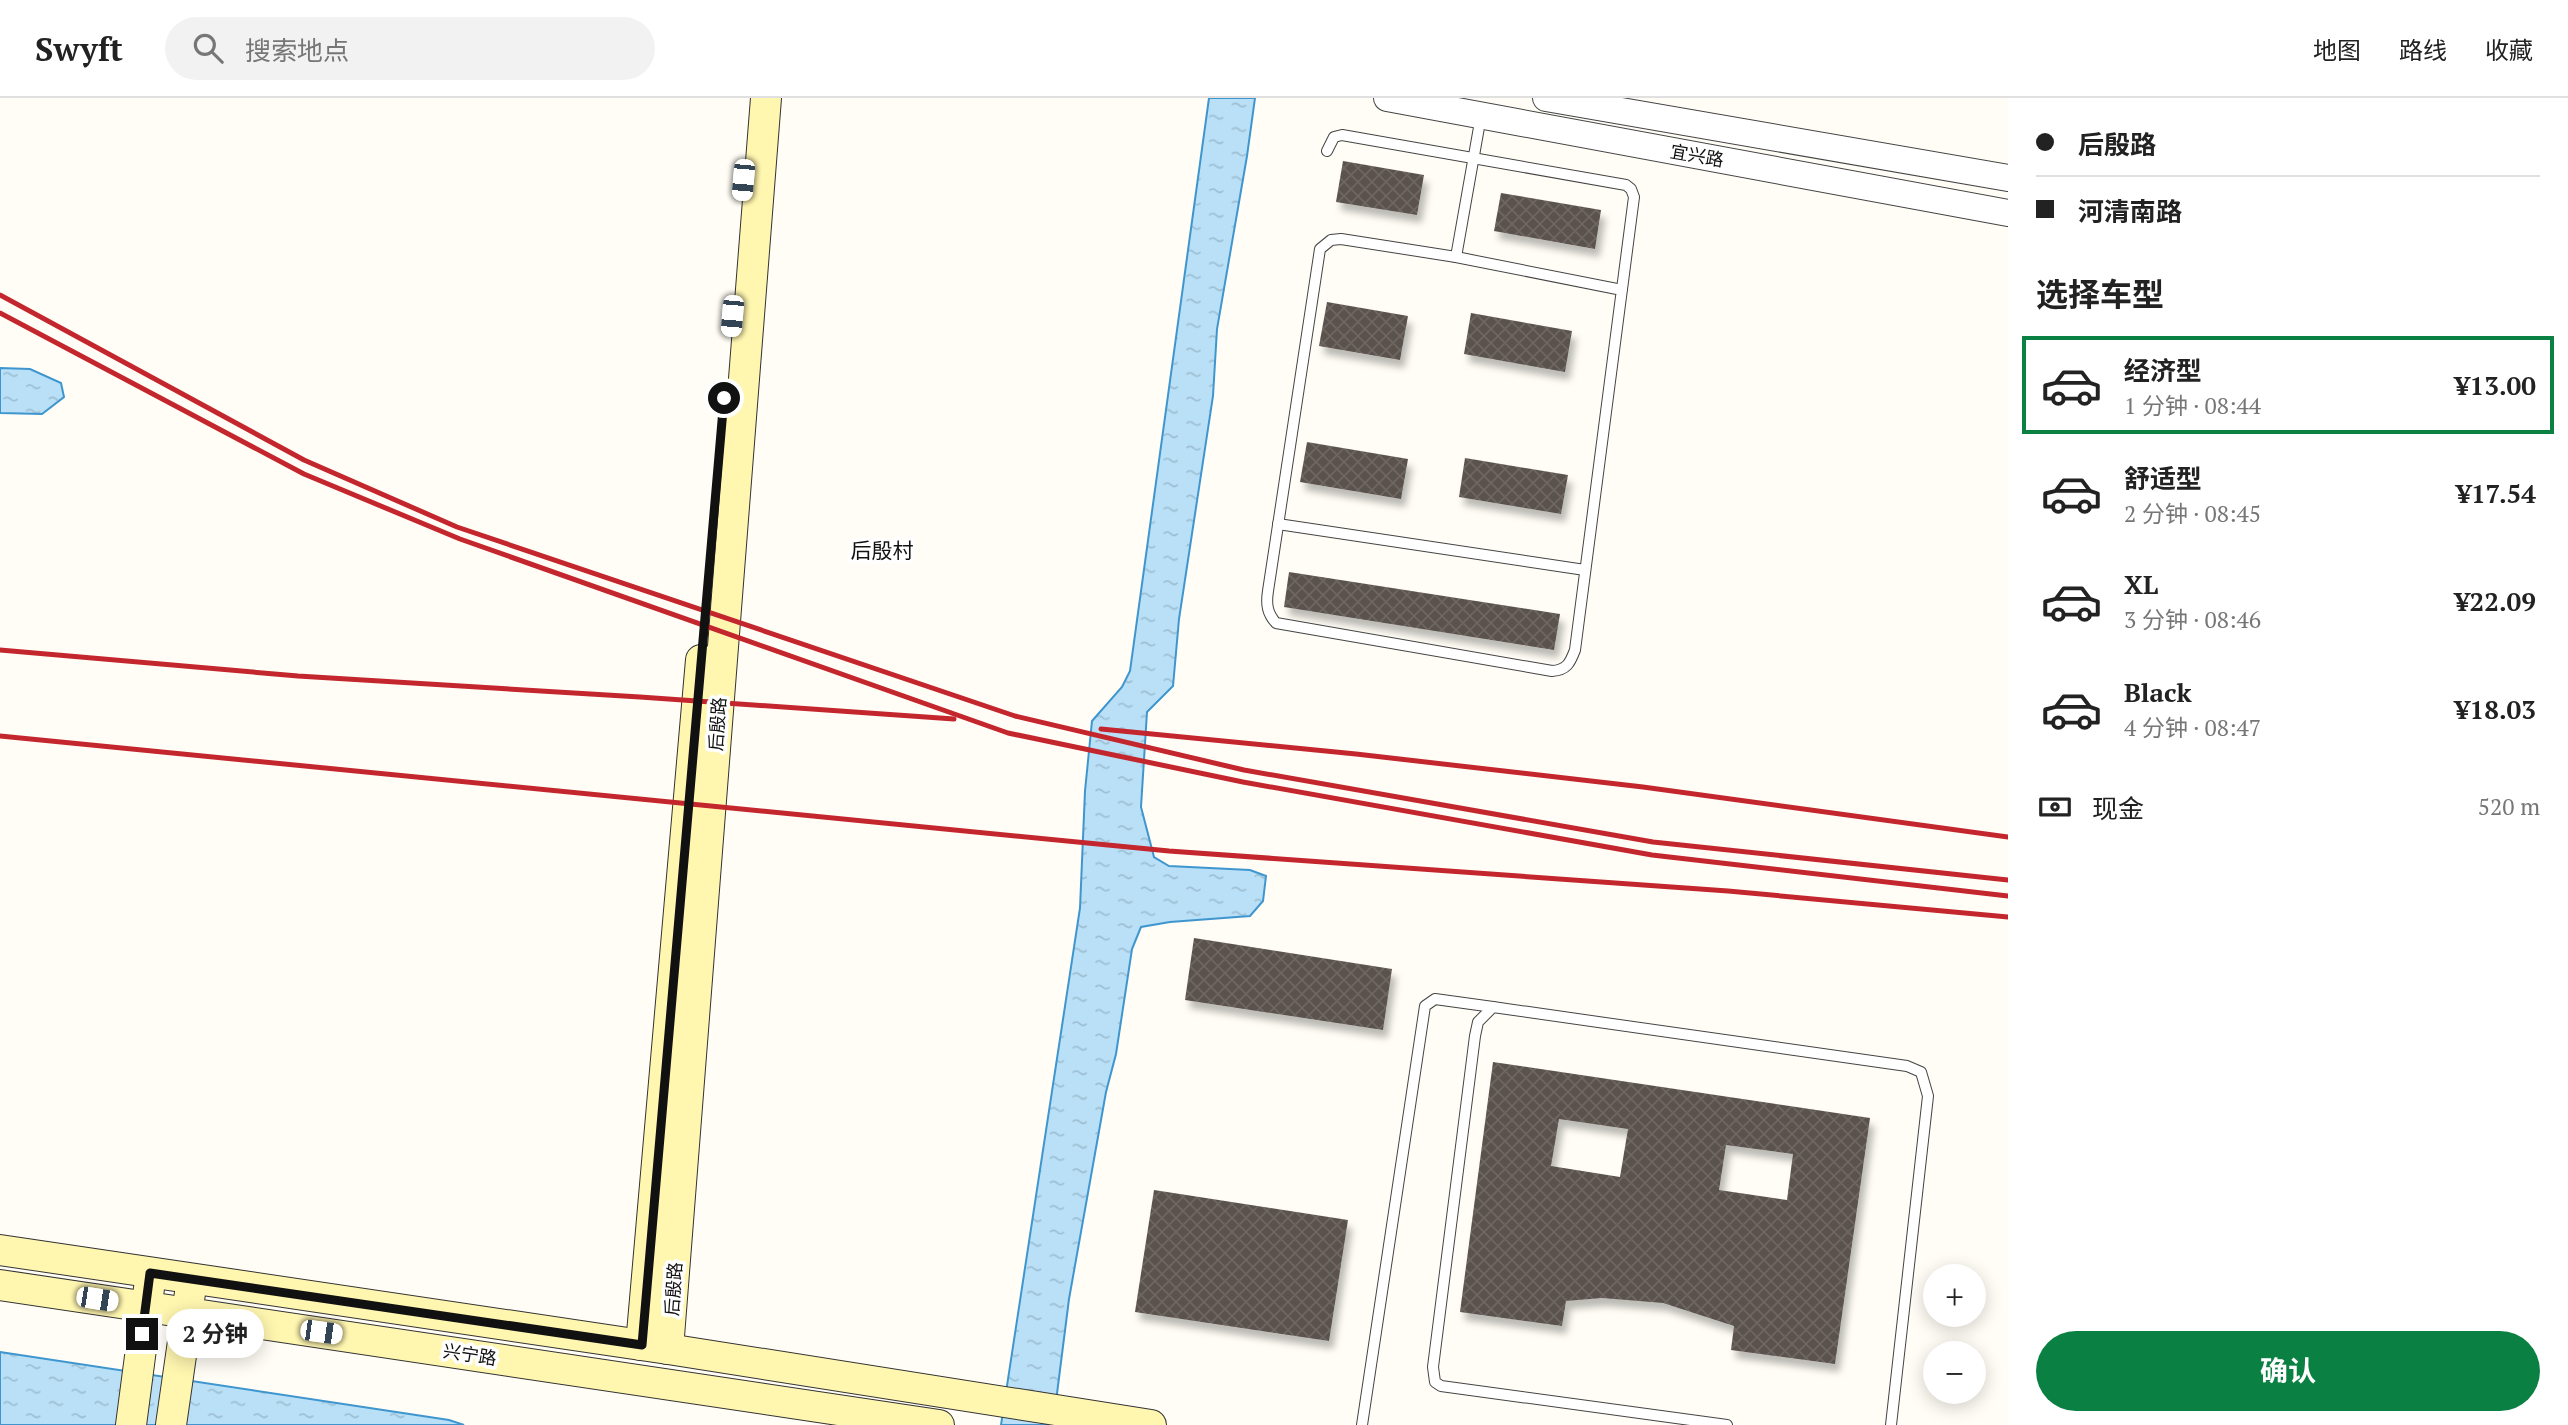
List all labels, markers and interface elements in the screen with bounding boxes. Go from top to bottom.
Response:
search box [165,17,655,80]
text: Swyft [35,27,123,70]
icon: search [189,29,227,67]
text: 搜索地点 [245,33,349,67]
text: 地图 [2313,34,2361,66]
text: 路线 [2399,34,2447,66]
text: 收藏 [2485,34,2533,66]
text: 后殷路 [2078,127,2156,161]
street label: 宜兴路 [1668,138,1726,172]
car [731,158,756,202]
text: 河清南路 [2078,194,2182,228]
text: 选择车型 [2036,273,2164,315]
car [720,294,745,338]
text: 经济型 [2124,353,2202,387]
icon: car [2040,354,2103,417]
text: ¥13.00 [2455,368,2536,402]
route start [708,382,740,414]
text: 1 分钟 · 08:44 [2124,390,2261,421]
text: 舒适型 [2124,461,2202,495]
icon: car [2040,462,2103,525]
text: ¥17.54 [2456,476,2536,510]
text: 2 分钟 · 08:45 [2124,498,2261,529]
district label: 后殷村 [851,536,914,564]
text: XL [2124,567,2158,601]
icon: car [2040,570,2103,633]
text: ¥22.09 [2455,584,2536,618]
text: 3 分钟 · 08:46 [2124,604,2261,635]
text: Black [2124,675,2192,709]
icon: car [2040,678,2103,741]
text: ¥18.03 [2455,692,2536,726]
street label: 后殷路 [703,696,731,752]
text: 4 分钟 · 08:47 [2124,712,2261,743]
icon: cash [2036,788,2074,826]
text: 现金 [2092,791,2144,825]
text: 520 m [2478,791,2540,822]
street label: 后殷路 [659,1261,687,1317]
map controls [1923,1264,1986,1404]
button: + [1923,1264,1986,1327]
car [75,1285,120,1313]
callout: 2 分钟 [166,1310,264,1358]
route end [126,1318,158,1350]
text: 2 分钟 [182,1318,248,1349]
car [299,1319,344,1345]
button: 确认 [2036,1331,2540,1411]
street label: 兴宁路 [441,1338,499,1370]
button: − [1923,1341,1986,1404]

